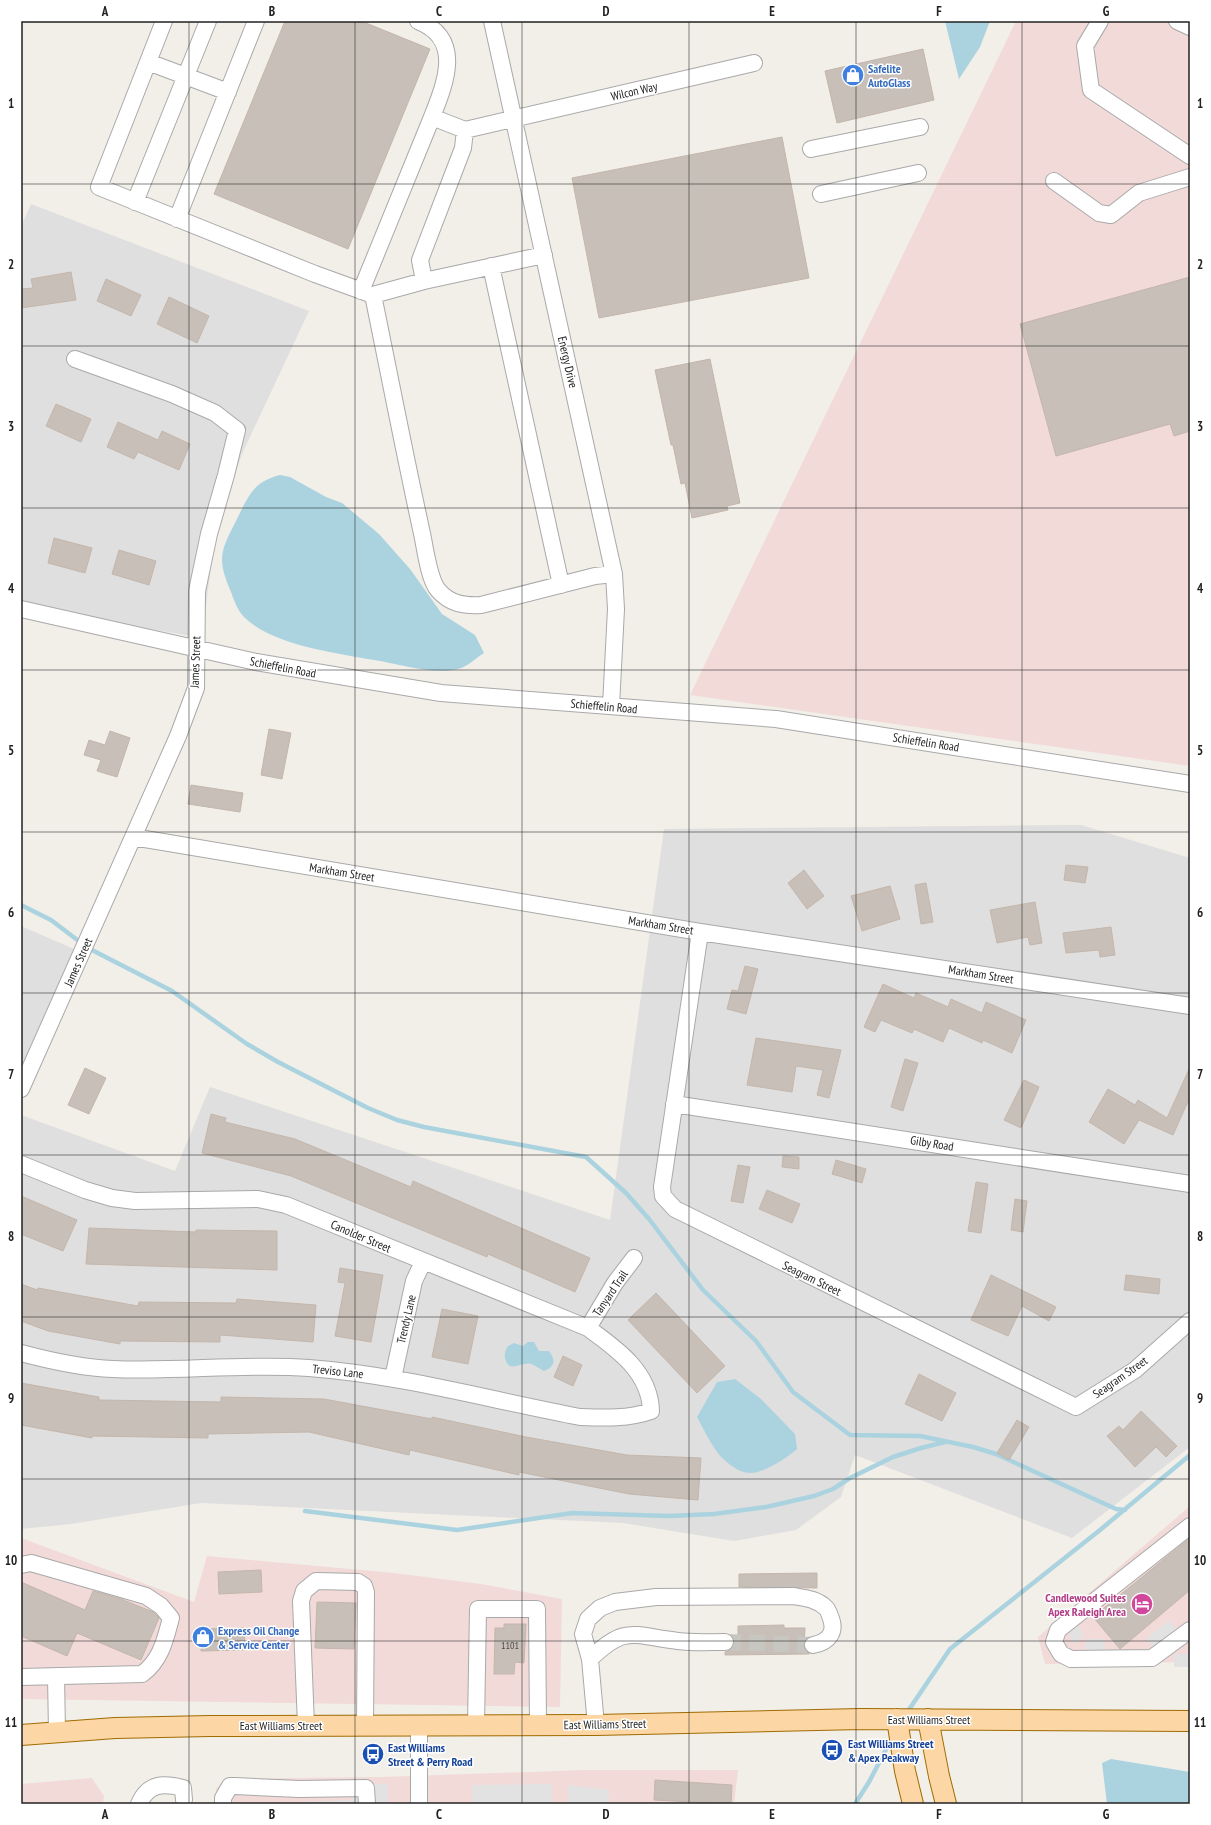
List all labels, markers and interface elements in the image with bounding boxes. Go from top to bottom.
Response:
text: A [101,3,109,20]
text: B [269,3,275,20]
text: C [436,3,442,20]
text: D [603,3,610,20]
text: E [769,3,775,20]
text: F [936,3,942,20]
text: G [1103,3,1110,20]
place label: Safelite AutoGlass [867,61,911,90]
shop icon: Safelite AutoGlass [840,62,866,88]
street label: Wilcon Way [609,78,659,104]
text: 1 [8,95,14,112]
text: 1 [1197,95,1203,112]
text: 2 [8,256,14,273]
text: 2 [1197,256,1203,273]
street label: Energy Drive [555,335,581,389]
text: 3 [8,418,14,435]
text: 3 [1197,418,1203,435]
text: 4 [8,580,15,597]
text: 4 [1197,580,1204,597]
street label: James Street [187,635,203,689]
street label: Schieffelin Road [249,653,317,681]
street label: Schieffelin Road [570,696,638,716]
street label: Schieffelin Road [892,729,960,755]
text: 5 [8,742,14,759]
text: 5 [1197,742,1203,759]
street label: Markham Street [308,859,376,885]
text: 6 [8,904,14,921]
text: 6 [1197,904,1203,921]
street label: Markham Street [627,912,695,938]
street label: James Street [60,935,96,990]
street label: Markham Street [947,961,1015,987]
text: 7 [8,1066,14,1083]
text: 7 [1197,1066,1203,1083]
street label: Gilby Road [909,1132,955,1154]
street label: Canolder Street [329,1217,394,1256]
text: 8 [8,1228,14,1245]
text: 8 [1197,1228,1203,1245]
street label: Seagram Street [780,1257,844,1299]
street label: Tanyard Trail [589,1267,631,1319]
street label: Trendy Lane [393,1293,419,1345]
street label: Seagram Street [1090,1352,1151,1401]
street label: Treviso Lane [312,1361,364,1381]
text: 9 [8,1390,14,1407]
text: 9 [1197,1390,1203,1407]
text: 10 [5,1552,17,1569]
text: 10 [1194,1552,1206,1569]
place label: Candlewood Suites Apex Raleigh Area [1045,1590,1126,1619]
hotel icon: Candlewood Suites Apex Raleigh Area [1129,1591,1155,1617]
place label: Express Oil Change & Service Center [218,1623,299,1652]
shop icon: Express Oil Change & Service Center [190,1624,216,1650]
house number: 1101 [501,1639,519,1652]
street label: East Williams Street [888,1712,971,1727]
text: 11 [5,1714,17,1731]
text: 11 [1194,1714,1206,1731]
street label: East Williams Street [564,1716,647,1732]
street label: East Williams Street [240,1718,323,1733]
place label: East Williams Street & Apex Peakway [848,1736,934,1765]
bus stop icon: East Williams Street & Apex Peakway [819,1737,845,1763]
place label: East Williams Street & Perry Road [388,1740,473,1769]
bus stop icon: East Williams Street & Perry Road [360,1741,386,1767]
text: A [101,1806,109,1823]
text: B [269,1806,275,1823]
text: C [436,1806,442,1823]
text: D [603,1806,610,1823]
text: E [769,1806,775,1823]
text: F [936,1806,942,1823]
text: G [1103,1806,1110,1823]

